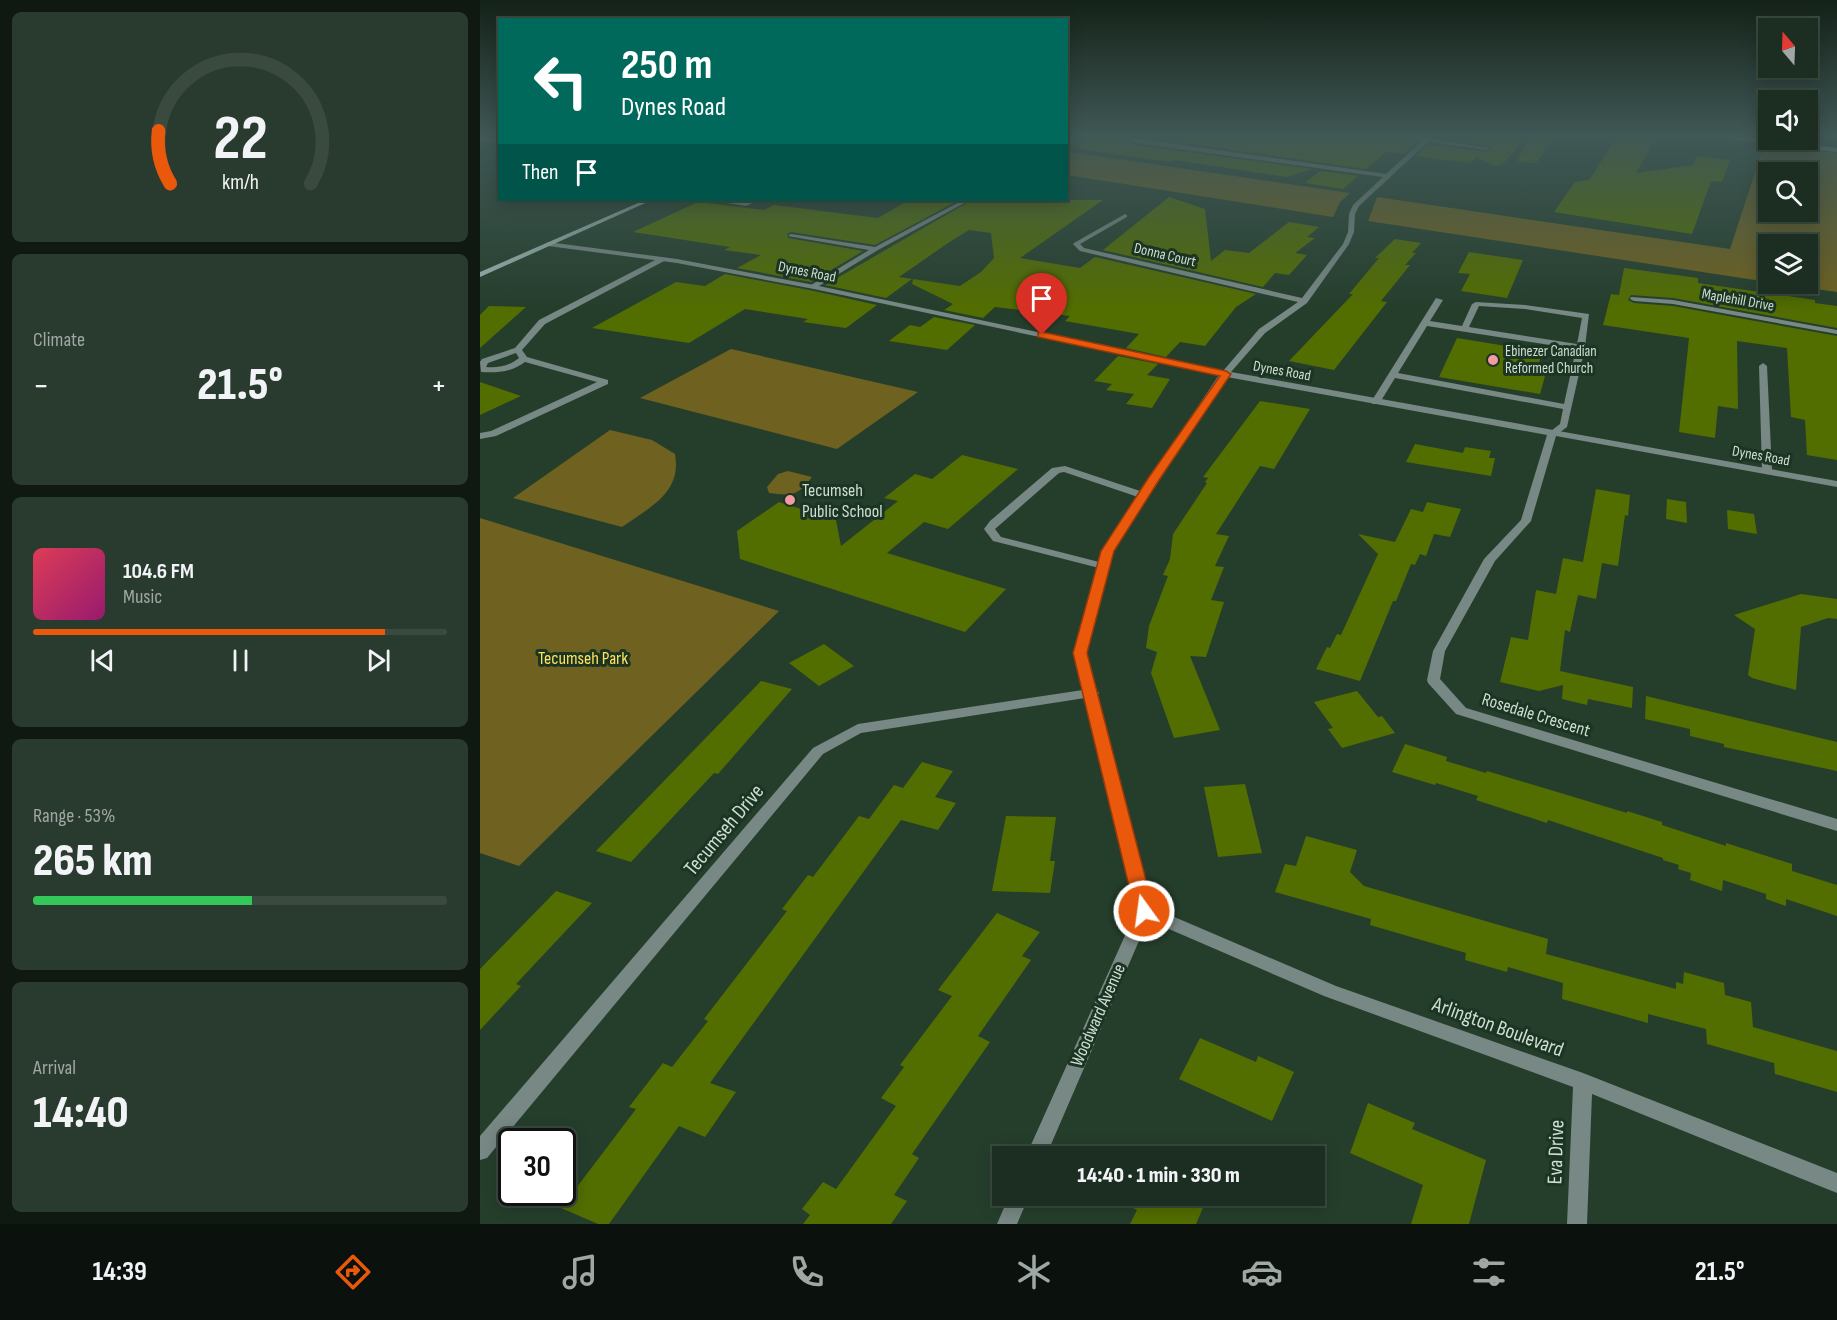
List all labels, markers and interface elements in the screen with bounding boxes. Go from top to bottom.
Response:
north arrow [1758,18,1818,78]
map controls [1758,18,1818,294]
text: 250 m [621,40,712,91]
icon: left [522,42,600,120]
button: sound [1758,90,1818,150]
text: Dynes Road [621,91,726,123]
text: 22 [213,102,267,177]
icon: arrive [570,156,603,189]
text: Then [522,159,558,186]
button: search [1758,162,1818,222]
text: km/h [221,171,259,196]
button: layers [1758,234,1818,294]
street label: Donna Court [1132,239,1198,271]
street label: Dynes Road [777,257,837,287]
pin [1016,273,1067,335]
icon: arrive [1025,282,1058,315]
street label: Maplehill Drive [1700,284,1776,316]
text: Climate [33,328,85,352]
place label: Ebinezer Canadian Reformed Church [1505,342,1597,378]
marker: Ebinezer Canadian Reformed Church [1486,353,1500,367]
street label: Dynes Road [1252,357,1312,385]
text: 21.5° [197,358,283,413]
text: − [33,366,49,406]
text: + [431,366,447,406]
street label: Dynes Road [1731,442,1791,470]
place label: Tecumseh Public School [802,480,883,522]
marker: Tecumseh Public School [783,493,797,507]
text: 104.6 FM [123,558,194,585]
text: Music [123,585,162,609]
icon: previous [86,644,119,677]
icon: pause [224,644,257,677]
icon: next [362,644,395,677]
park label: Tecumseh Park [538,648,628,669]
street label: Rosedale Crescent [1479,689,1593,742]
street label: Tecumseh Drive [679,779,769,881]
text: Range · 53% [33,804,115,828]
text: 265 km [33,834,153,889]
position arrow [1112,879,1176,943]
street label: Woodward Avenue [1066,961,1130,1069]
street label: Arlington Boulevard [1428,991,1567,1062]
text: Arrival [33,1056,76,1080]
text: 14:40 [33,1086,129,1141]
street label: Eva Drive [1542,1119,1570,1185]
speed limit sign: 30 [498,1128,576,1206]
text: 14:40 · 1 min · 330 m [1077,1162,1240,1189]
icon: directions [332,1251,374,1293]
icon: music [559,1251,601,1293]
icon: phone [786,1251,828,1293]
icon: climate [1013,1251,1055,1293]
icon: car [1241,1251,1283,1293]
icon: filters [1468,1251,1510,1293]
text: 14:39 [93,1256,147,1288]
text: 21.5° [1695,1256,1744,1288]

